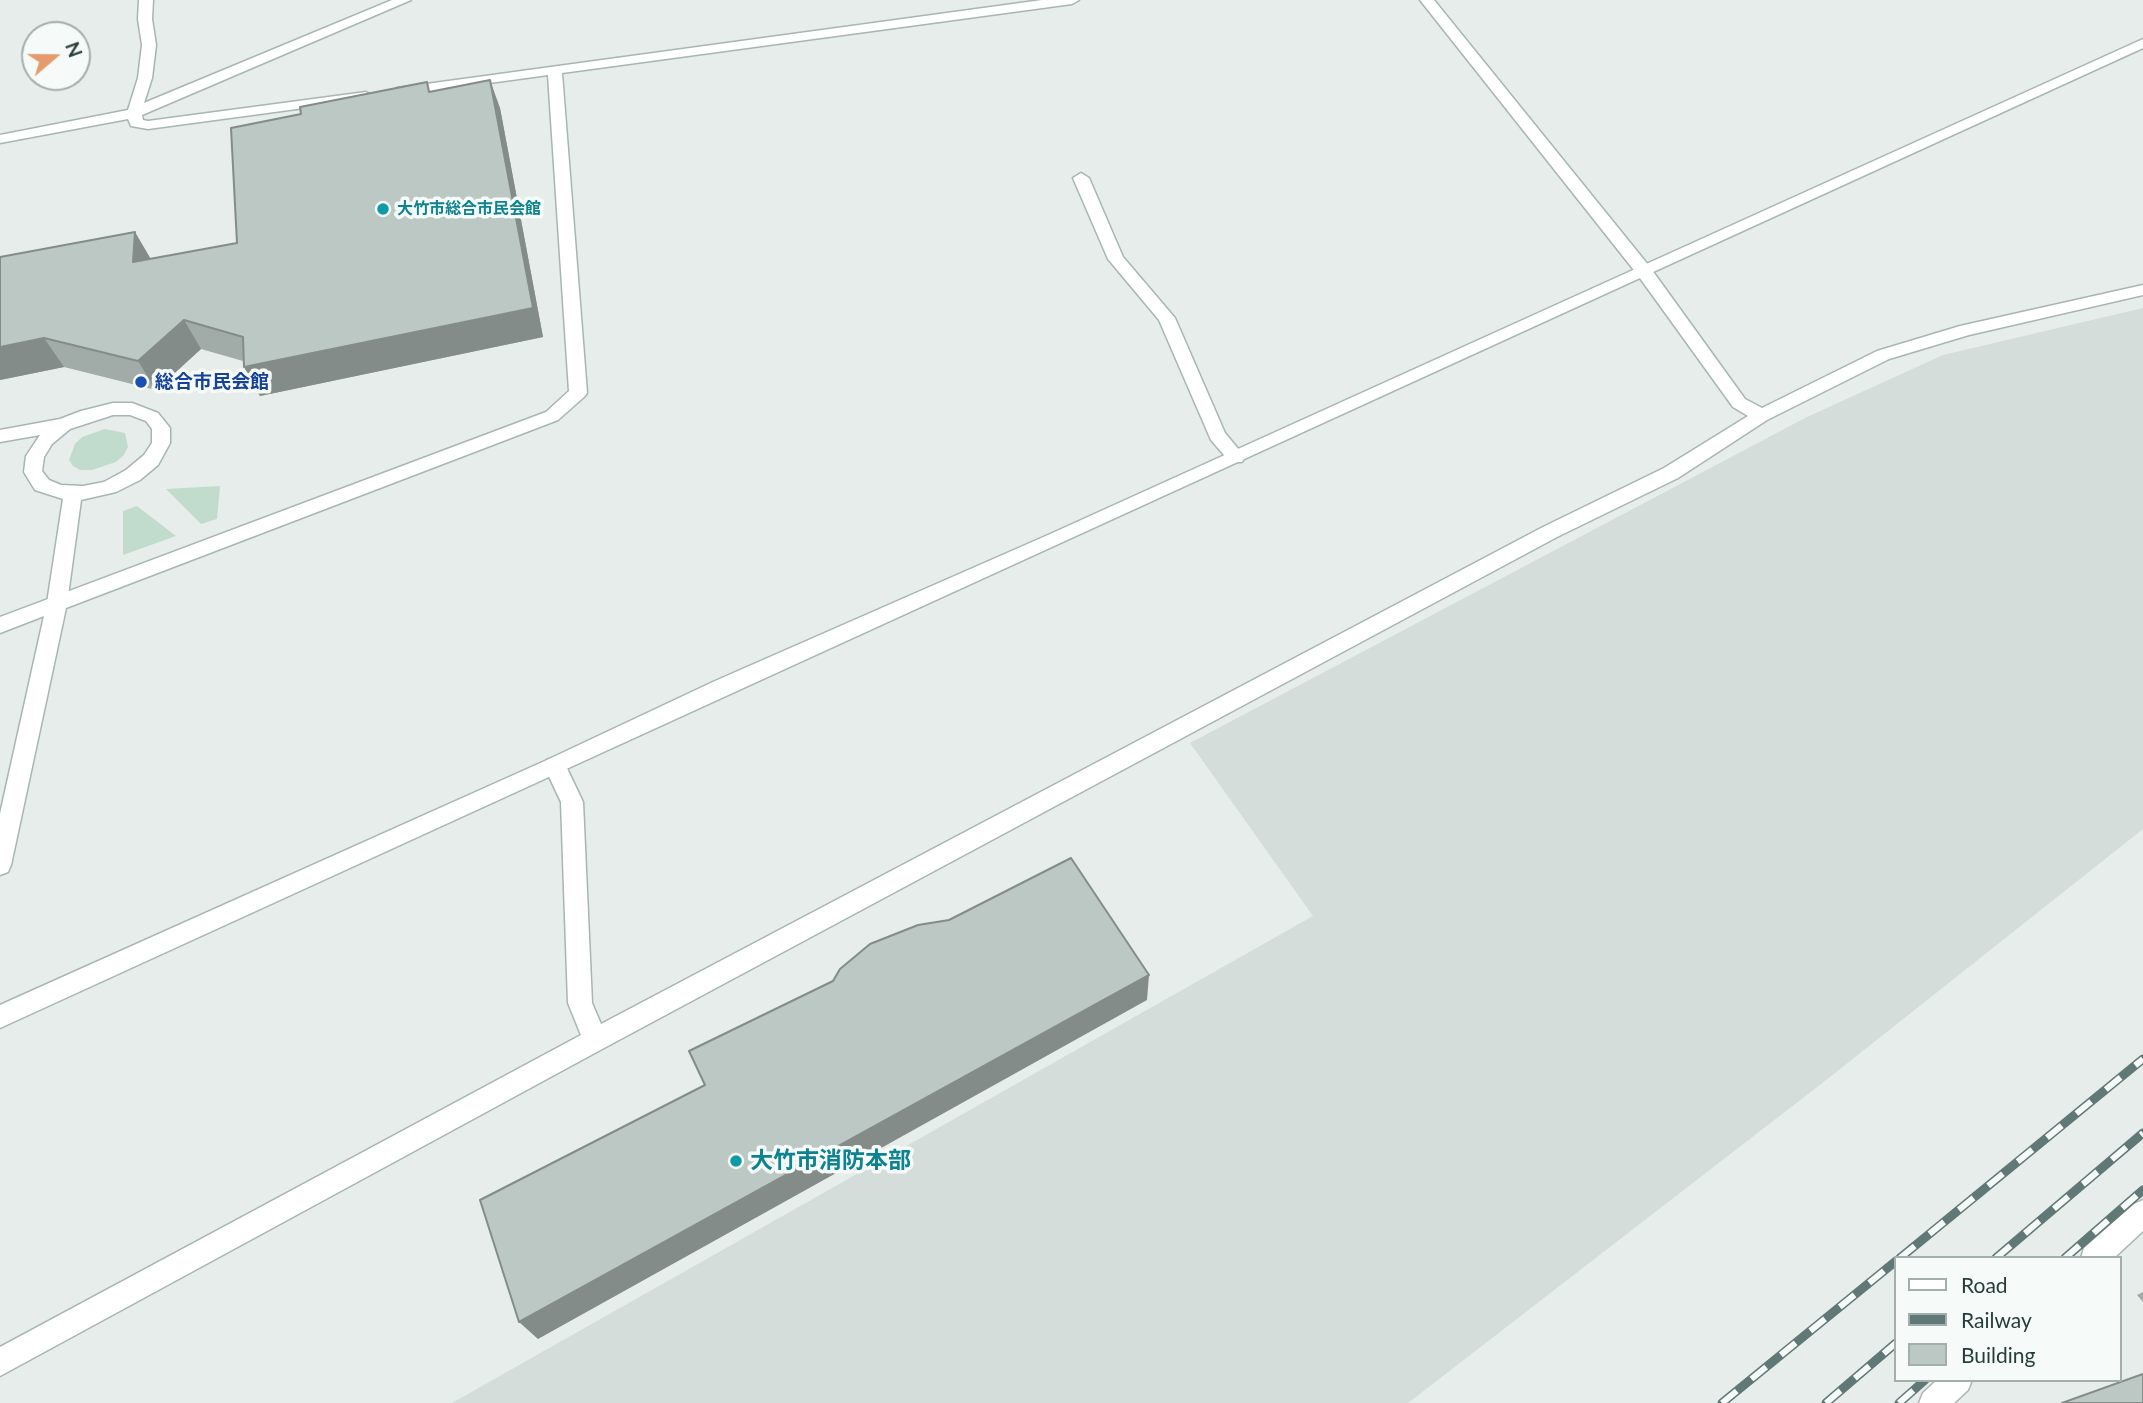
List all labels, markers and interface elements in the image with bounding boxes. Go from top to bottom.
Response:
north arrow [21,21,91,91]
text: N [61,39,88,60]
place label: 大竹市総合市民会館 [397,199,541,219]
marker: 大竹市総合市民会館 [375,201,391,217]
place label: 総合市民会館 [155,371,269,393]
marker: 総合市民会館 [133,374,149,390]
place label: 大竹市消防本部 [750,1147,911,1175]
marker: 大竹市消防本部 [728,1153,744,1169]
legend [1895,1256,2122,1382]
text: Road [1961,1272,2008,1297]
text: Railway [1961,1307,2032,1332]
text: Building [1961,1342,2036,1367]

